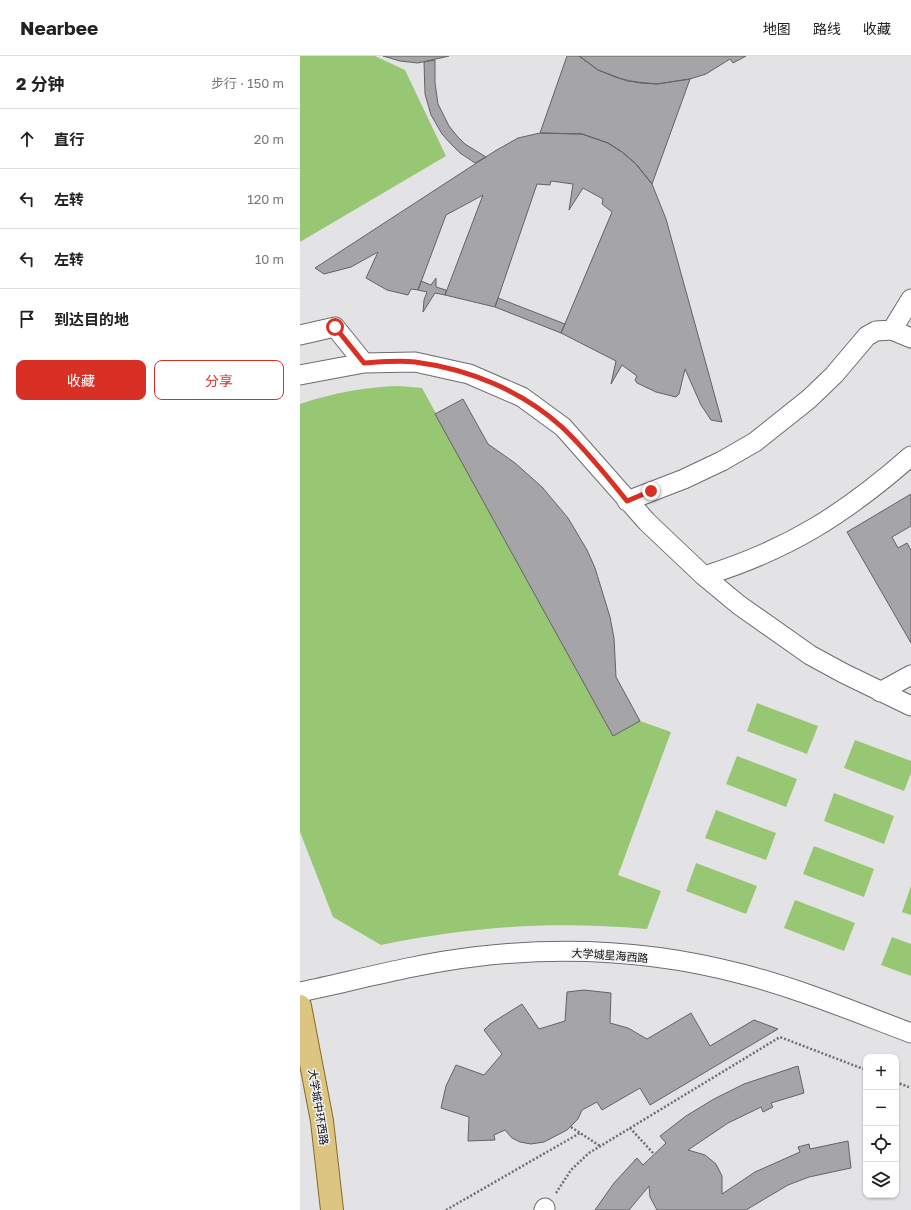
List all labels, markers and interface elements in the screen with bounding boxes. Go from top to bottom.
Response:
text: Nearbee [20,16,98,39]
text: 地图 [763,20,791,37]
text: 路线 [813,20,841,37]
text: 收藏 [863,20,891,37]
text: 2 分钟 [16,73,65,94]
text: 步行 · 150 m [211,75,284,91]
icon: ahead [16,128,38,150]
text: 直行 [54,130,84,148]
text: 20 m [254,131,284,147]
icon: left [16,188,38,210]
text: 左转 [54,190,84,208]
text: 120 m [247,191,284,207]
icon: left [16,248,38,270]
text: 左转 [54,250,84,268]
text: 10 m [255,251,284,267]
icon: arrive [16,308,38,330]
text: 到达目的地 [54,310,129,328]
route start [326,318,344,336]
button: 收藏 [16,360,146,400]
button: 分享 [154,360,284,400]
route end [642,482,660,500]
street label: 大学城星海西路 [571,946,649,964]
map controls [863,1054,899,1198]
button: + [863,1054,899,1090]
street label: 大学城中环西路 [307,1068,331,1146]
button: − [863,1090,899,1126]
button: locate [863,1126,899,1162]
button: layers [863,1162,899,1198]

